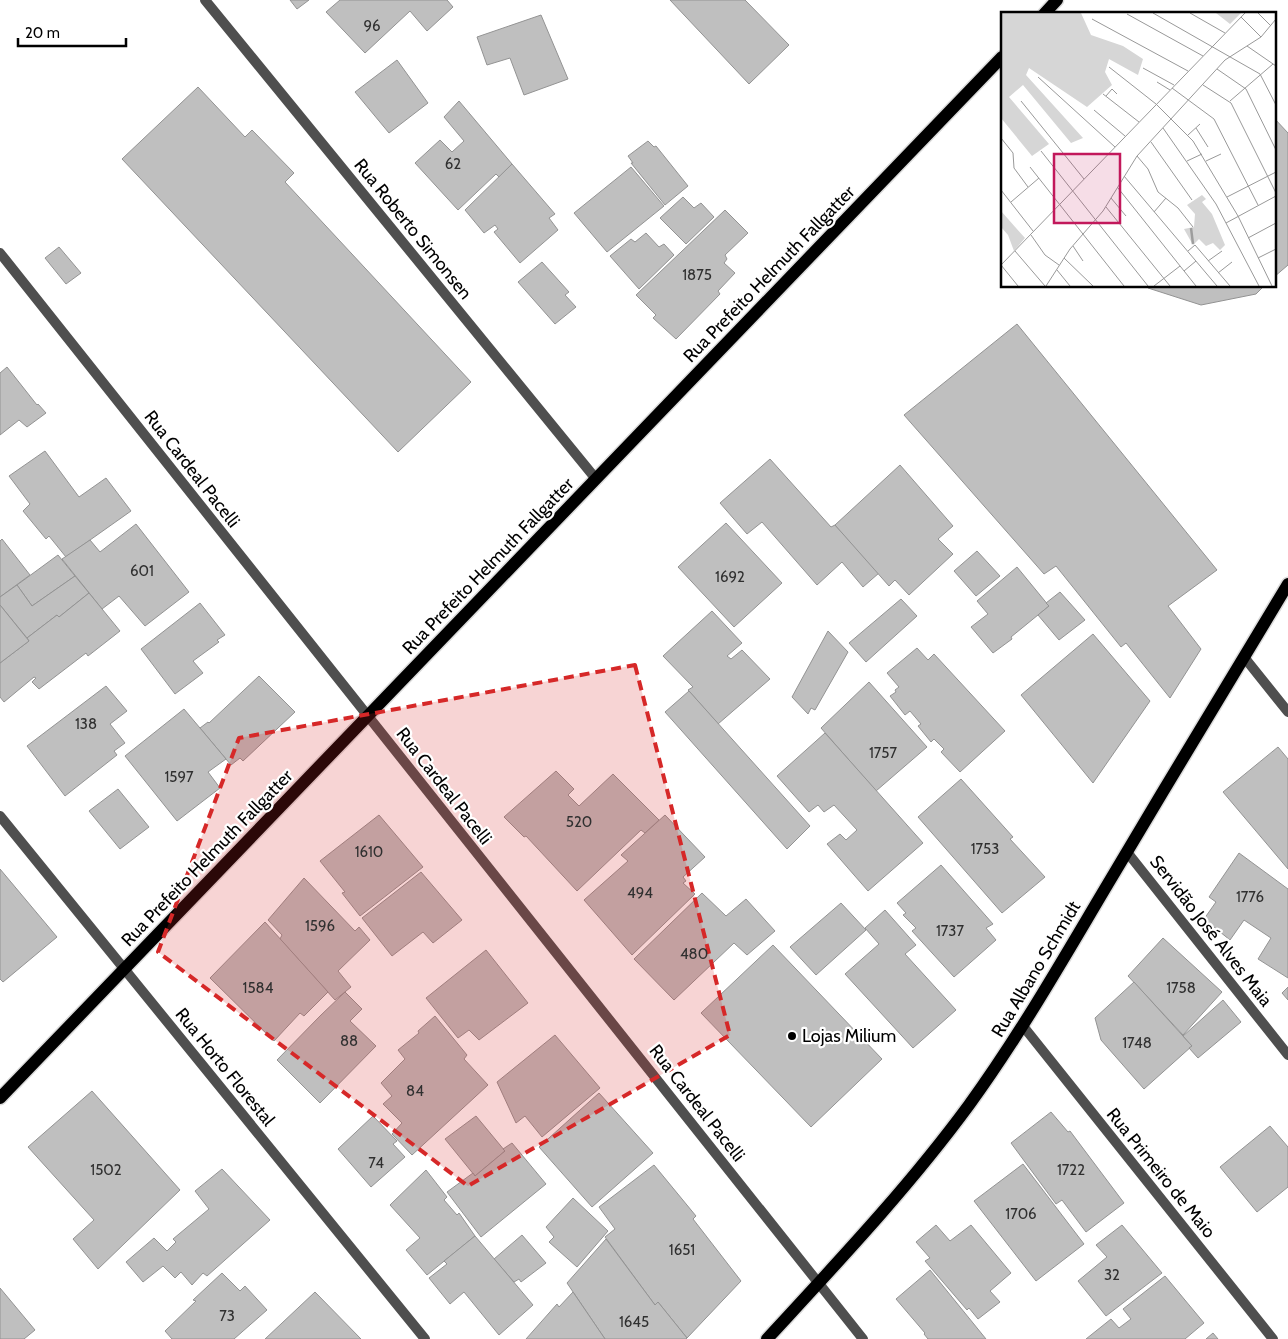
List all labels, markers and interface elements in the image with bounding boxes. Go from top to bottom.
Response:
inset map [1001,12,1276,288]
scale bar [18,15,125,47]
house number: 96 [363,17,381,35]
text: 20 m [25,24,60,42]
street label: Rua Roberto Simonsen [349,154,477,304]
house number: 62 [445,155,461,173]
street label: Rua Prefeito Helmuth Fallgatter [679,181,860,367]
house number: 1875 [682,266,712,284]
street label: Rua Cardeal Pacelli [140,406,244,532]
street label: Rua Prefeito Helmuth Fallgatter [398,473,579,659]
house number: 601 [130,562,154,580]
house number: 1692 [715,568,745,586]
house number: 138 [75,715,97,733]
street label: Rua Cardeal Pacelli [392,723,496,849]
house number: 1757 [869,744,897,762]
street label: Rua Prefeito Helmuth Fallgatter [117,765,298,951]
house number: 1597 [164,768,194,786]
house number: 520 [566,813,592,831]
house number: 1753 [971,840,999,858]
house number: 1610 [355,843,383,861]
street label: Servidão José Alves Maia [1145,851,1277,1011]
house number: 494 [627,884,653,902]
house number: 1776 [1236,888,1264,906]
street label: Rua Albano Schmidt [987,897,1085,1041]
house number: 1596 [305,917,335,935]
house number: 1737 [936,922,964,940]
house number: 480 [680,945,708,963]
house number: 1584 [243,979,274,997]
house number: 1758 [1166,979,1196,997]
street label: Rua Horto Florestal [171,1004,280,1131]
place label: Lojas Milium [802,1025,896,1047]
marker: Lojas Milium [786,1030,798,1042]
house number: 88 [340,1032,358,1050]
house number: 1748 [1122,1034,1152,1052]
street label: Rua Cardeal Pacelli [645,1040,749,1166]
house number: 84 [406,1082,424,1100]
street label: Rua Primeiro de Maio [1102,1104,1220,1242]
house number: 74 [368,1154,384,1172]
house number: 1502 [90,1161,122,1179]
house number: 1722 [1057,1161,1085,1179]
house number: 1706 [1005,1205,1037,1223]
house number: 1651 [669,1241,695,1259]
house number: 32 [1104,1266,1120,1284]
house number: 73 [219,1307,235,1325]
house number: 1645 [619,1313,649,1331]

